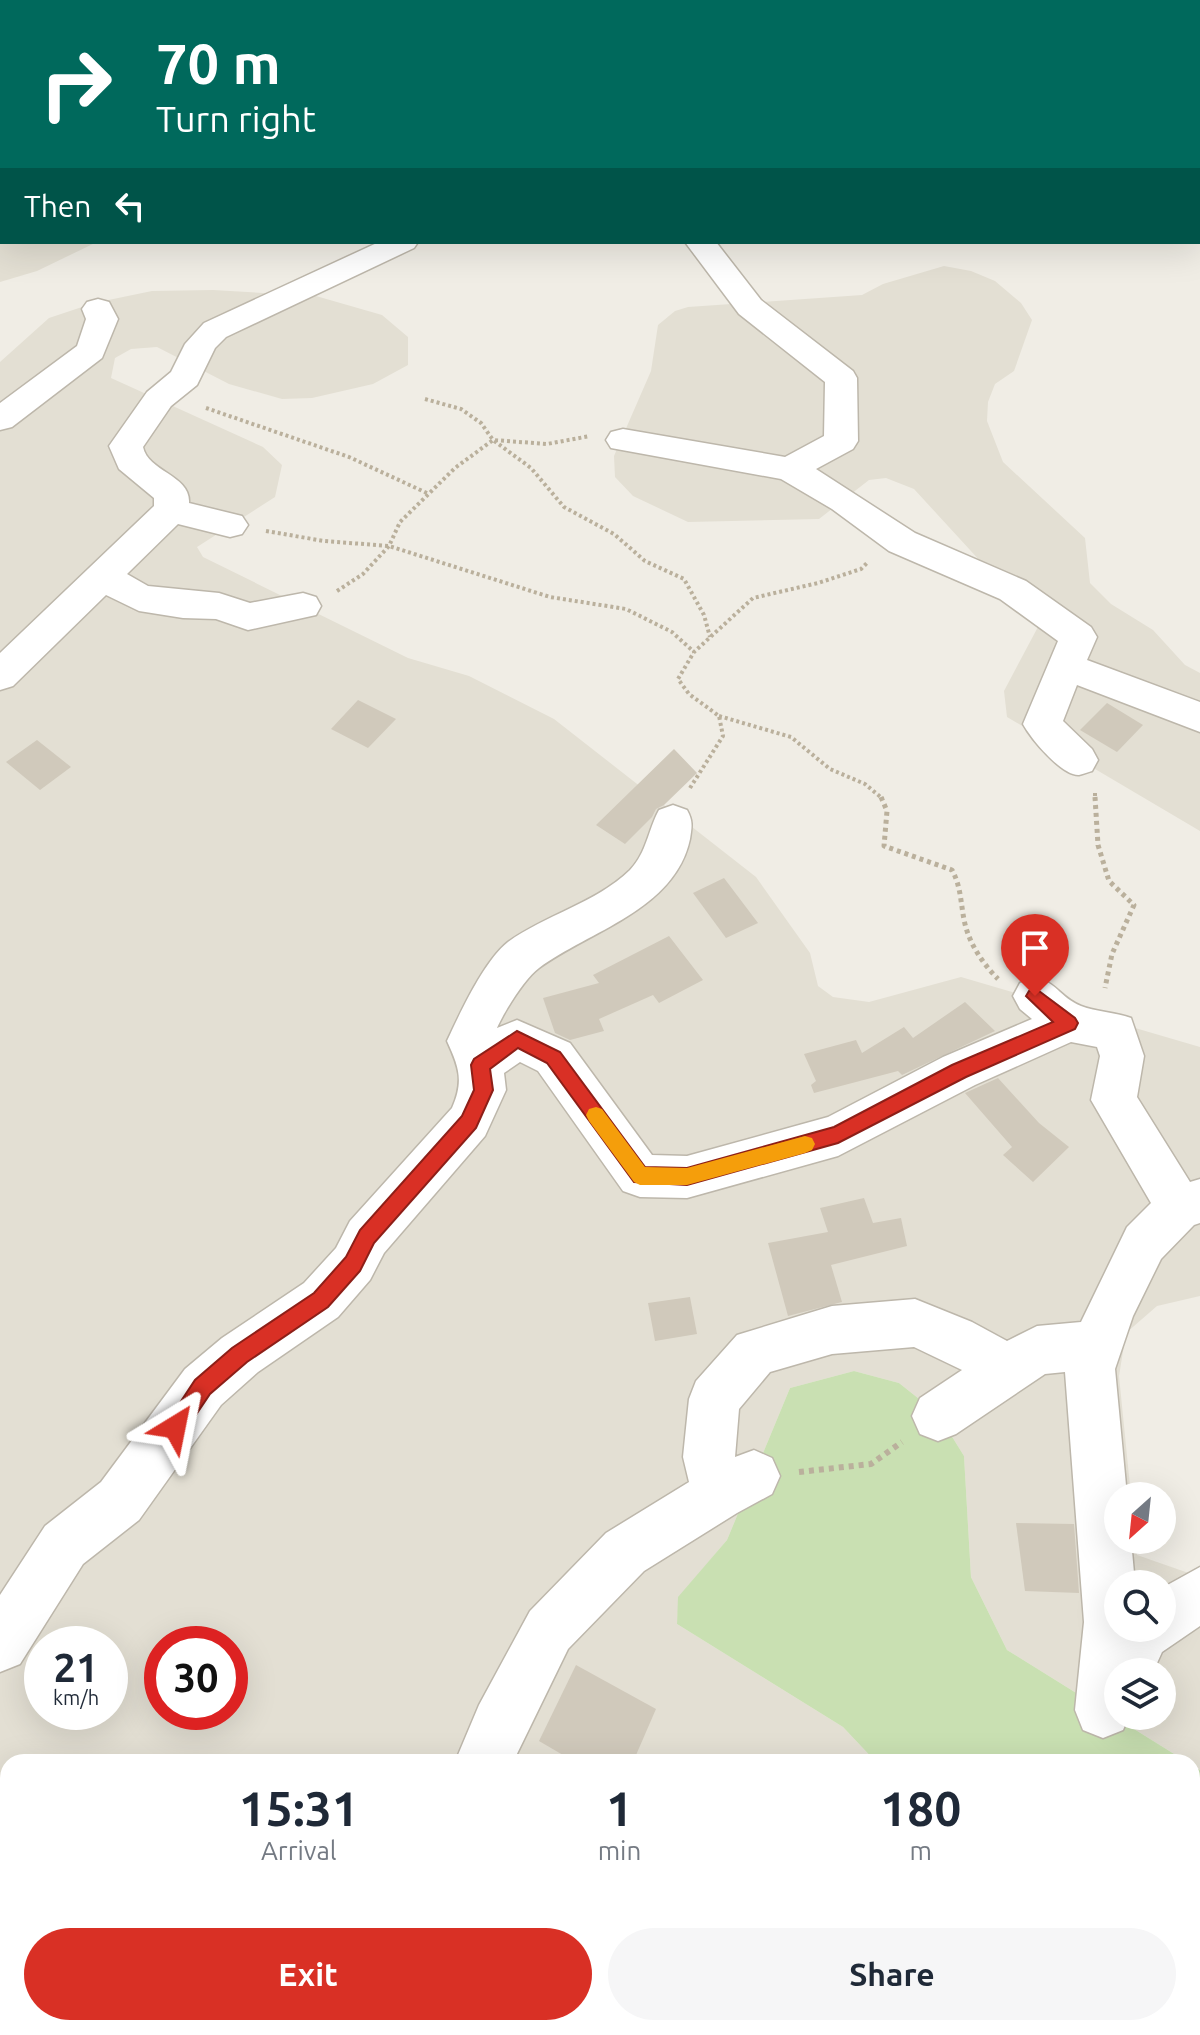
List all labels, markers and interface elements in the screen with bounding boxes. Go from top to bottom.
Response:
icon: right [24,32,128,136]
text: 70 m [156,32,281,95]
text: Turn right [156,98,316,139]
icon: left [108,184,152,228]
text: Then [24,189,92,223]
pin [1001,914,1069,996]
icon: arrive [1013,926,1057,970]
position arrow [133,1385,217,1469]
north arrow [1104,1482,1176,1554]
map controls [1104,1482,1176,1730]
button: search [1104,1570,1176,1642]
speed limit sign: 30 [144,1626,248,1730]
text: 21 [53,1645,99,1690]
button: layers [1104,1658,1176,1730]
text: km/h [53,1686,99,1709]
text: 15:31 [239,1781,359,1835]
text: 1 [606,1781,633,1835]
text: 180 [880,1781,961,1835]
text: Arrival [261,1836,337,1865]
text: min [598,1836,641,1865]
text: m [909,1836,932,1865]
button: Exit [24,1928,592,2020]
button: Share [608,1928,1176,2020]

